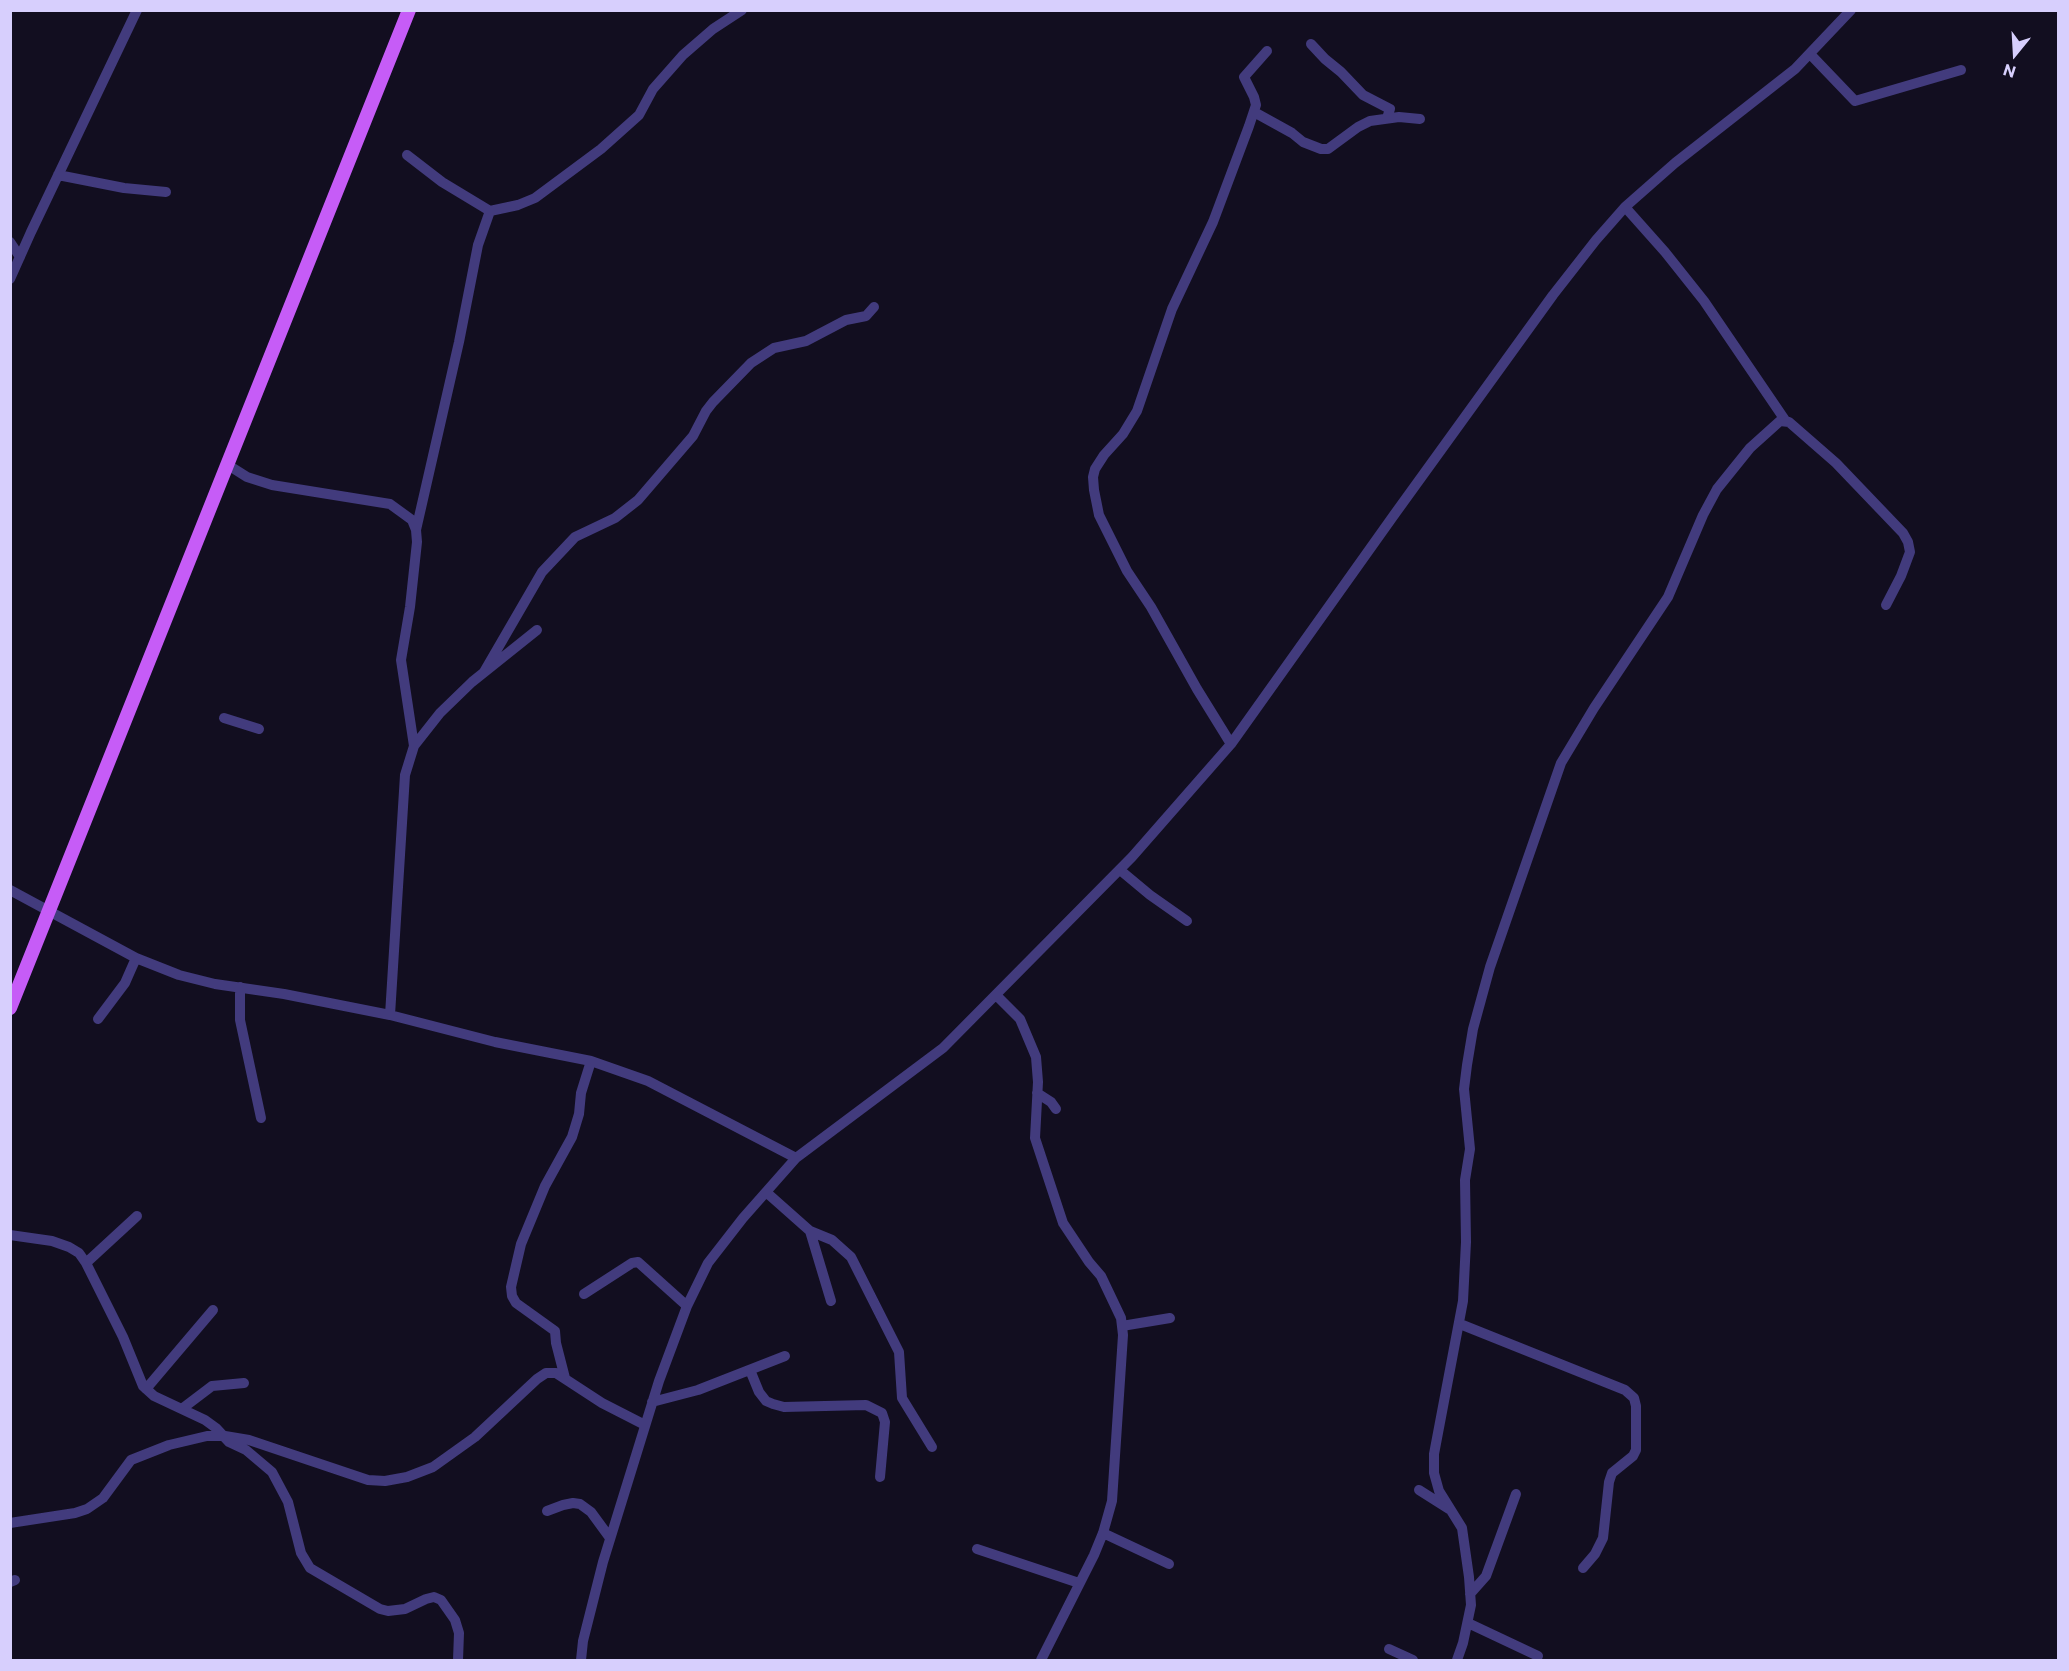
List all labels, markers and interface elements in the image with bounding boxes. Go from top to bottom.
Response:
north arrow [1985,24,2045,84]
text: N [2001,61,2018,82]

